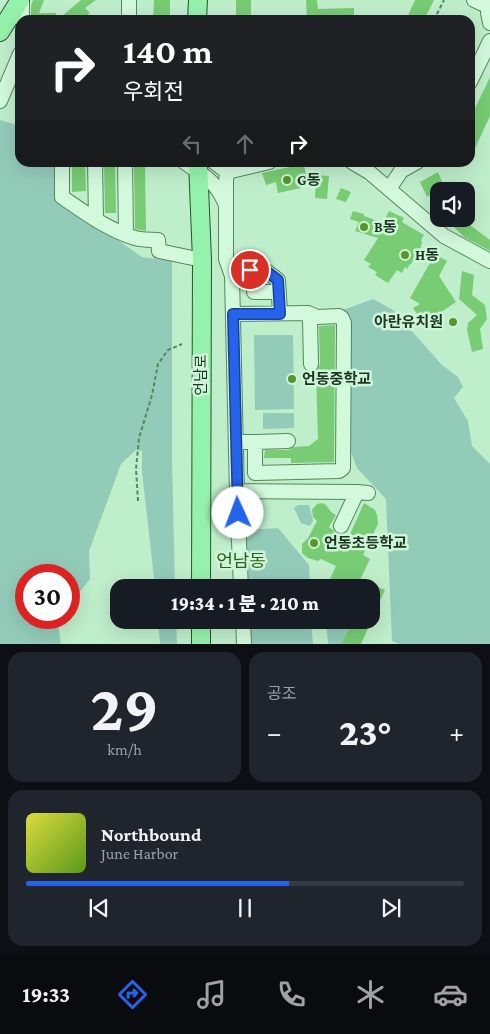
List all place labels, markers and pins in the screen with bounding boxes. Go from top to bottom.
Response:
place label: G동 [297,172,321,188]
marker: G동 [281,174,293,186]
place label: B동 [374,219,397,235]
marker: B동 [358,221,370,233]
place label: H동 [415,247,439,263]
pin [229,249,271,291]
marker: H동 [399,249,411,261]
place label: 아란유치원 [374,314,443,330]
marker: 아란유치원 [447,316,459,328]
place label: 언동중학교 [302,370,371,387]
marker: 언동중학교 [286,373,298,385]
place label: 언동초등학교 [324,534,407,551]
marker: 언동초등학교 [308,537,320,549]

